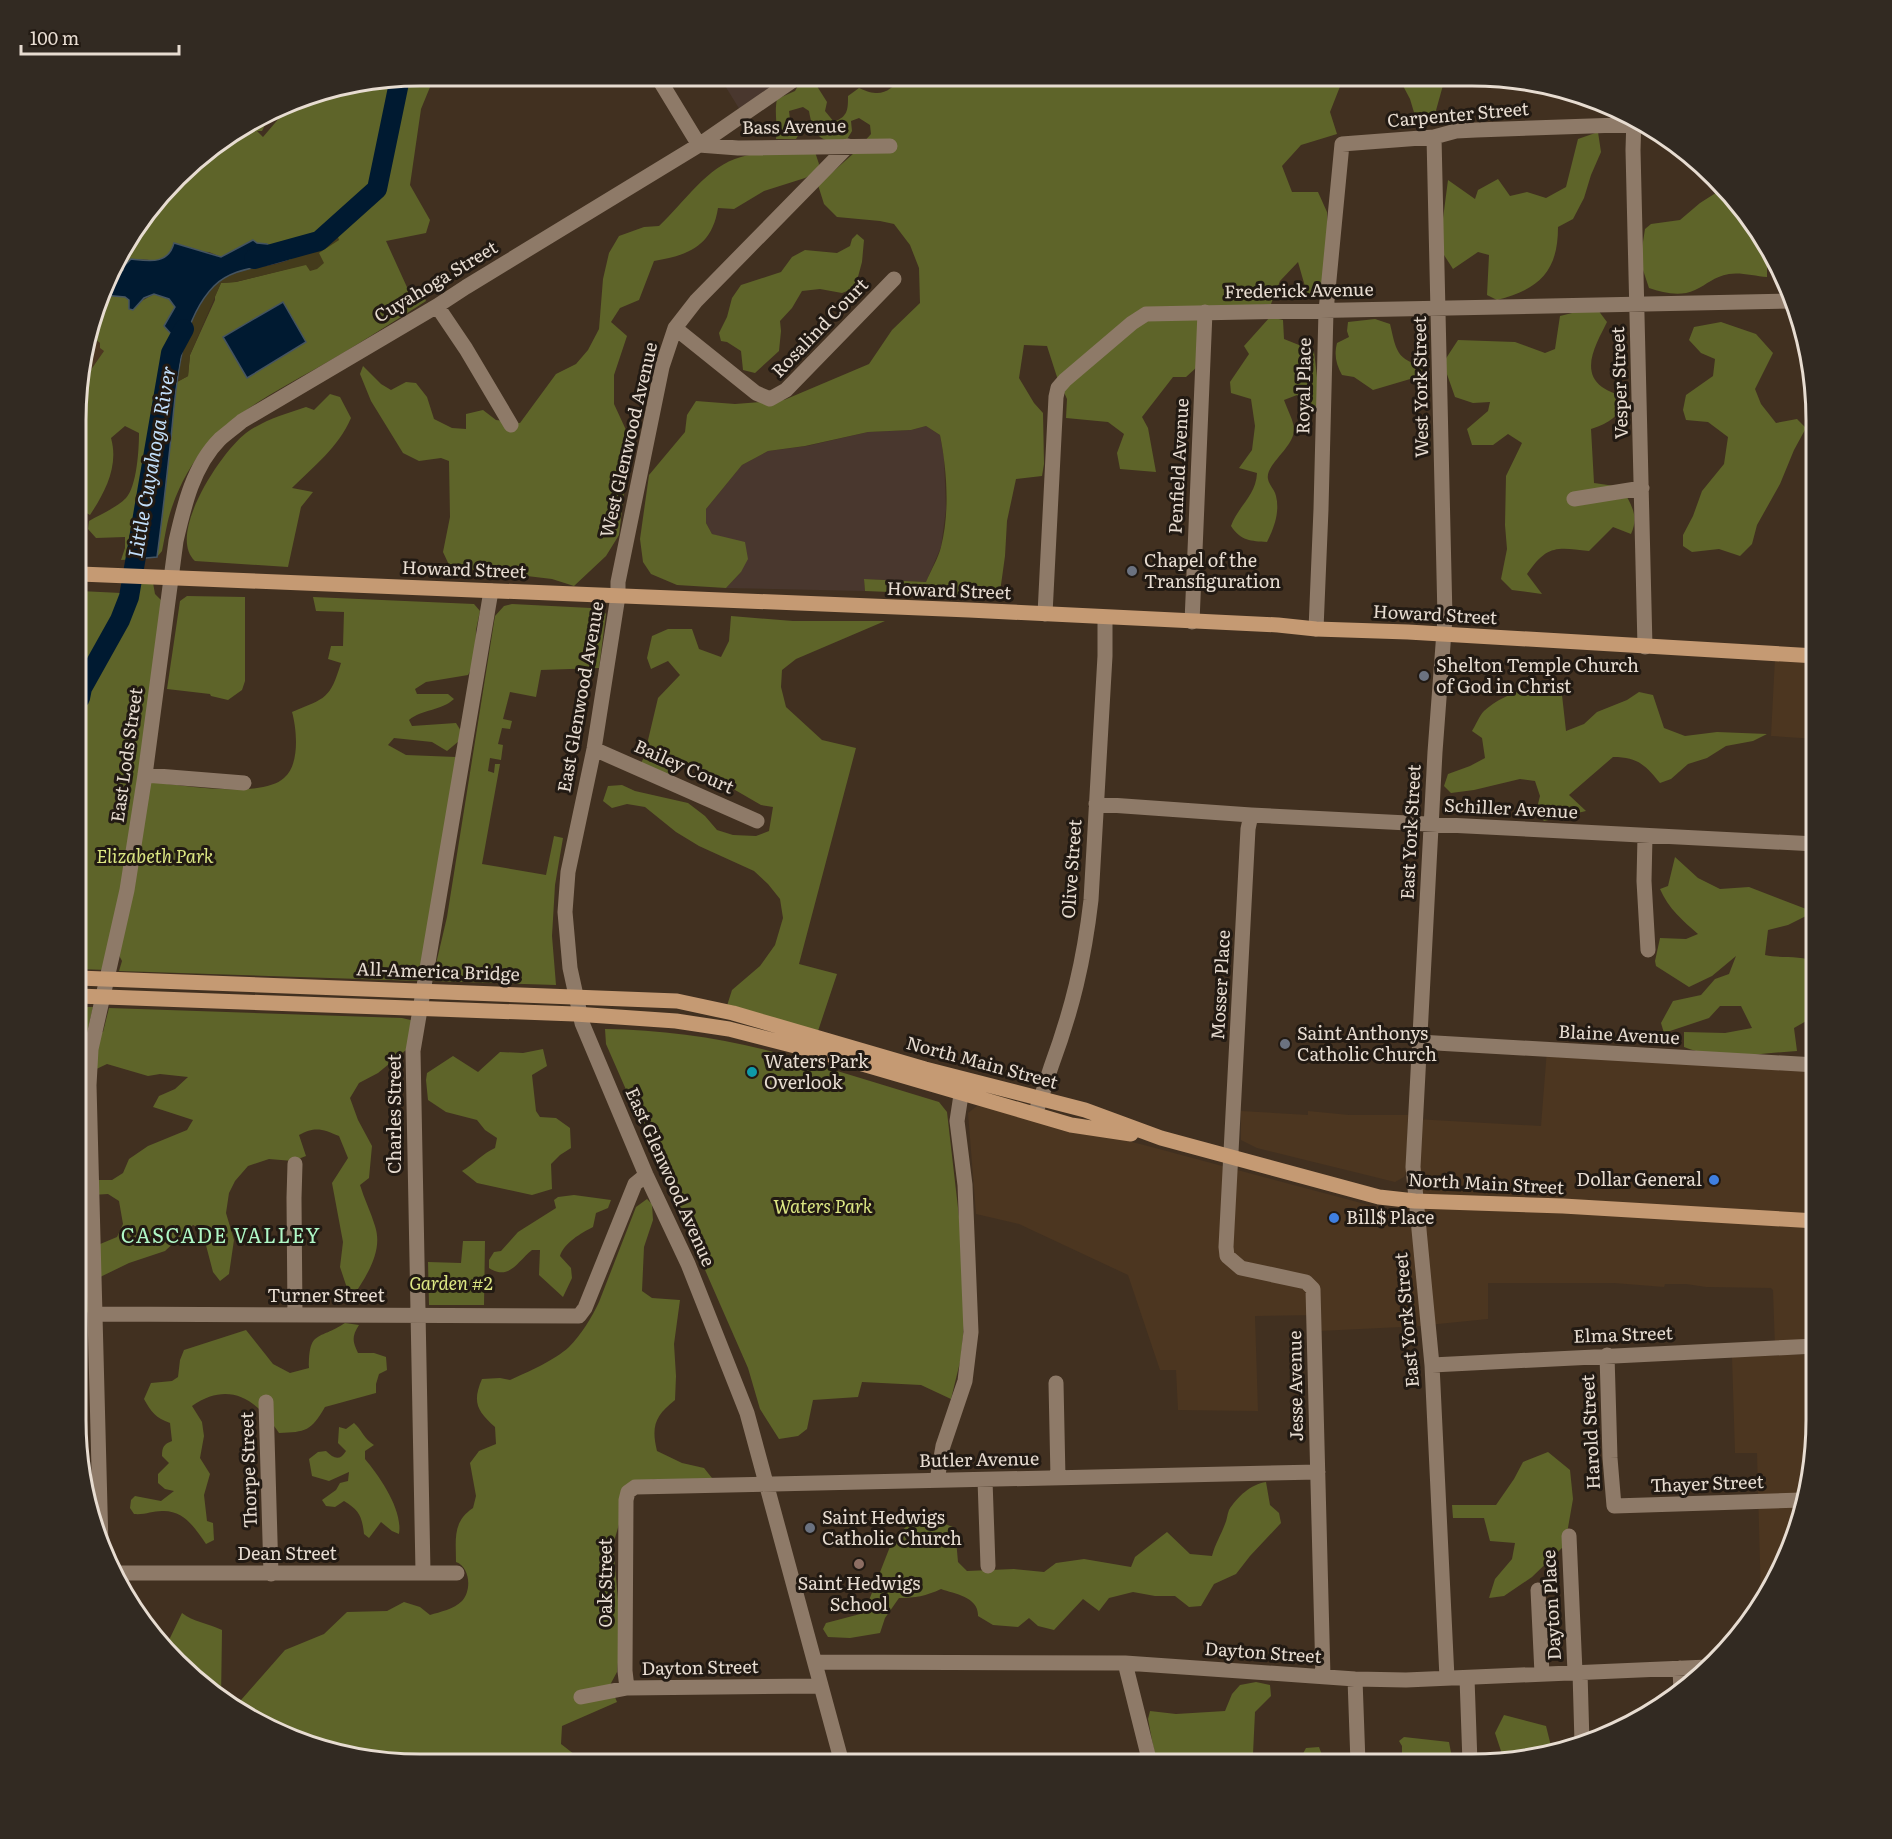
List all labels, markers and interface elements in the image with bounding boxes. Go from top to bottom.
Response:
scale bar [21,18,178,56]
text: 100 m [30,24,79,51]
street label: Carpenter Street [1386,94,1531,133]
street label: Bass Avenue [742,111,846,140]
street label: Cuyahoga Street [368,233,503,328]
street label: Rosalind Court [764,271,874,383]
street label: Frederick Avenue [1224,275,1374,304]
street label: West York Street [1405,315,1434,458]
street label: Vesper Street [1603,326,1634,440]
street label: Royal Place [1288,337,1317,435]
street label: West Glenwood Avenue [592,339,663,540]
water label: Little Cuyahoga River [118,363,182,560]
street label: Penfield Avenue [1160,397,1195,535]
place label: Chapel of the Transfiguration [1144,546,1281,594]
street label: Howard Street [401,553,527,584]
marker: Chapel of the Transfiguration [1125,564,1139,578]
street label: Howard Street [886,574,1012,605]
street label: Howard Street [1372,597,1499,630]
street label: East Glenwood Avenue [549,599,610,794]
place label: Shelton Temple Church of God in Christ [1436,651,1639,699]
marker: Shelton Temple Church of God in Christ [1417,669,1431,683]
street label: East Lods Street [103,685,148,824]
street label: Bailey Court [630,732,739,800]
street label: East York Street [1392,763,1427,900]
street label: Schiller Avenue [1444,791,1579,824]
street label: Olive Street [1054,818,1087,920]
park label: Elizabeth Park [96,842,214,869]
street label: Mosser Place [1203,929,1236,1041]
street label: All-America Bridge [356,954,520,987]
street label: Blaine Avenue [1558,1017,1680,1050]
place label: Saint Anthonys Catholic Church [1297,1019,1437,1067]
street label: North Main Street [903,1028,1062,1095]
marker: Saint Anthonys Catholic Church [1278,1037,1292,1051]
place label: Waters Park Overlook [764,1047,870,1095]
street label: Charles Street [380,1053,407,1174]
marker: Waters Park Overlook [745,1065,759,1079]
street label: East Glenwood Avenue [620,1082,723,1270]
street label: North Main Street [1407,1165,1566,1200]
place label: Dollar General [1576,1165,1702,1192]
marker: Dollar General [1707,1173,1721,1187]
park label: Waters Park [773,1192,873,1219]
place label: Bill$ Place [1346,1203,1434,1230]
marker: Bill$ Place [1327,1211,1341,1225]
district label: CASCADE VALLEY [121,1219,321,1249]
street label: East York Street [1386,1251,1425,1389]
park label: Garden #2 [409,1269,493,1296]
street label: Turner Street [267,1281,385,1308]
street label: Elma Street [1573,1318,1674,1349]
street label: Jesse Avenue [1280,1330,1309,1442]
street label: Harold Street [1573,1373,1606,1490]
street label: Thorpe Street [232,1411,263,1529]
street label: Butler Avenue [919,1444,1039,1473]
street label: Thayer Street [1650,1467,1765,1498]
place label: Saint Hedwigs Catholic Church [822,1503,962,1551]
marker: Saint Hedwigs Catholic Church [803,1521,817,1535]
street label: Oak Street [591,1538,618,1628]
street label: Dean Street [237,1539,338,1566]
street label: Dayton Place [1534,1549,1567,1661]
marker: Saint Hedwigs School [852,1557,866,1571]
place label: Saint Hedwigs School [798,1569,920,1617]
street label: Dayton Street [1204,1634,1323,1669]
street label: Dayton Street [641,1652,760,1681]

